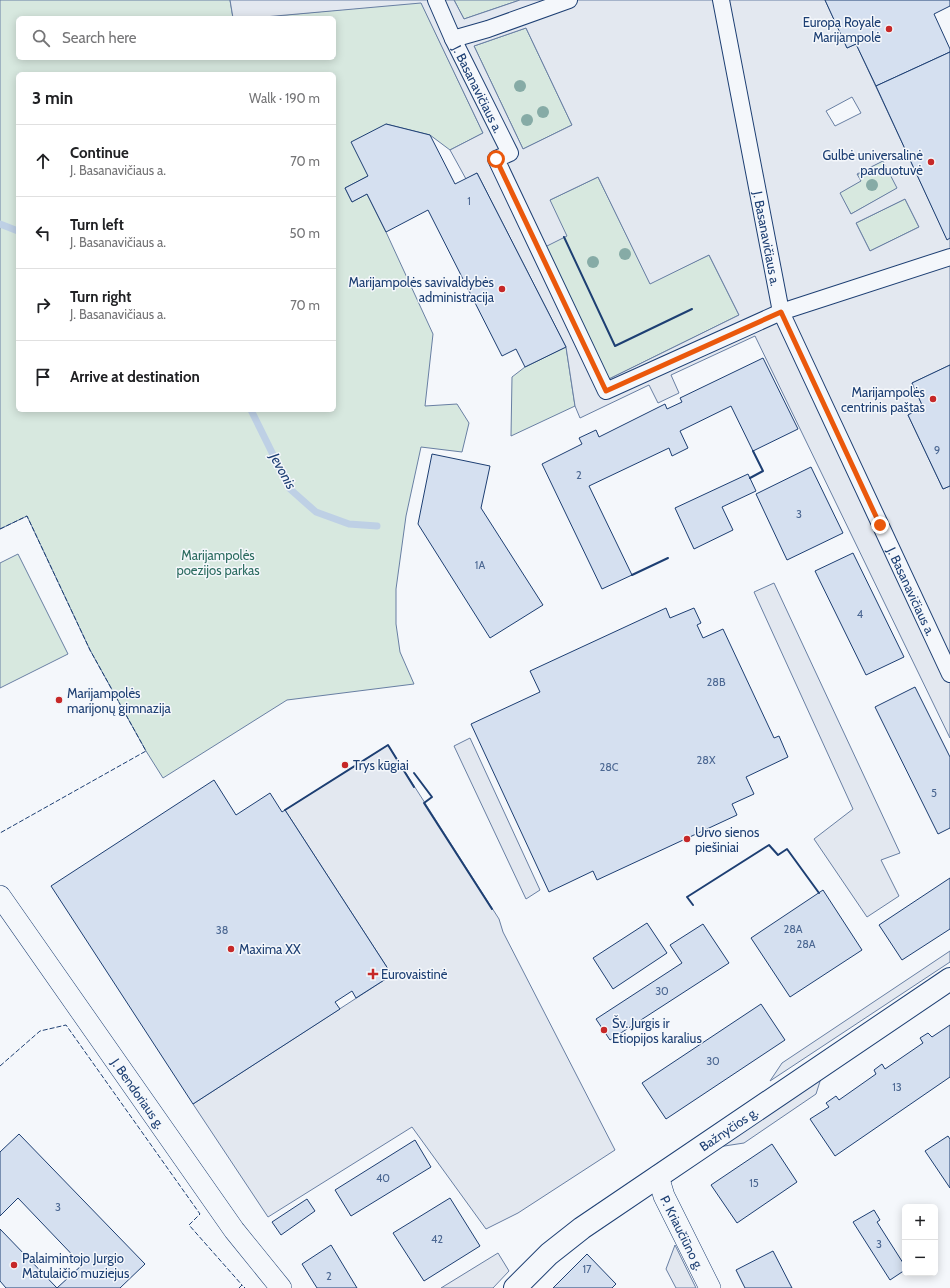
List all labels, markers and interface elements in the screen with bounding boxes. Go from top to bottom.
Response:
place label: Europa Royale Marijampolė [803,14,881,46]
search box [16,16,336,60]
marker: Europa Royale Marijampolė [884,24,894,34]
icon: search [30,27,52,49]
text: Search here [62,29,137,47]
street label: J. Basanavičiaus a. [449,42,507,136]
text: 3 min [32,88,73,108]
text: Walk · 190 m [249,90,320,106]
text: Continue [70,144,129,162]
place label: Gulbė universalinė parduotuvė [822,147,923,178]
icon: ahead [32,150,54,172]
route start [487,150,505,168]
text: 70 m [290,153,320,169]
marker: Gulbė universalinė parduotuvė [926,157,936,167]
text: J. Basanavičiaus a. [70,162,166,178]
street label: J. Basanavičiaus a. [750,189,784,288]
house number: 1 [467,194,471,208]
text: Turn left [70,216,124,234]
icon: left [32,222,54,244]
text: 50 m [290,225,320,241]
text: J. Basanavičiaus a. [70,234,166,250]
place label: Marijampolės savivaldybės administracija [348,274,495,306]
marker: Marijampolės savivaldybės administracija [497,284,507,294]
text: Turn right [70,288,131,306]
icon: right [32,294,54,316]
text: 70 m [290,297,320,313]
text: J. Basanavičiaus a. [70,306,166,322]
icon: arrive [32,366,54,388]
text: Arrive at destination [70,368,200,386]
place label: Marijampolės centrinis paštas [841,384,926,415]
marker: Marijampolės centrinis paštas [928,394,938,404]
house number: 9 [934,443,940,457]
water label: Jevonis [265,448,301,493]
house number: 2 [576,468,582,482]
house number: 3 [796,507,802,521]
route end [871,516,889,534]
street label: J. Basanavičiaus a. [883,543,939,639]
park label: Marijampolės poezijos parkas [176,547,260,579]
house number: 1A [475,558,485,572]
house number: 4 [857,607,864,621]
house number: 28B [707,675,726,689]
place label: Marijampolės marijonų gimnazija [67,685,171,717]
marker: Marijampolės marijonų gimnazija [54,695,64,705]
house number: 28X [697,753,716,767]
place label: Trys kūgiai [353,757,409,773]
marker: Trys kūgiai [340,760,350,770]
house number: 28C [599,760,619,774]
house number: 5 [931,786,937,800]
place label: Urvo sienos piešiniai [695,824,760,855]
marker: Urvo sienos piešiniai [682,834,692,844]
house number: 28A [783,922,803,936]
house number: 38 [216,923,228,937]
house number: 28A [796,937,816,951]
place label: Maxima XX [239,941,301,957]
marker: Maxima XX [226,944,236,954]
place label: Eurovaistinė [381,966,448,982]
marker: Eurovaistinė [368,969,378,979]
house number: 30 [655,984,669,998]
place label: Šv. Jurgis ir Etiopijos karalius [612,1014,702,1047]
marker: Šv. Jurgis ir Etiopijos karalius [599,1025,609,1035]
street label: J. Bendoriaus g. [107,1054,169,1132]
house number: 30 [706,1054,720,1068]
house number: 13 [892,1080,902,1094]
street label: Bažnyčios g. [696,1103,761,1154]
house number: 40 [376,1171,390,1185]
house number: 15 [749,1176,759,1190]
street label: P. Kriaučiūno g. [657,1193,708,1273]
house number: 3 [55,1200,61,1214]
map controls [902,1204,938,1276]
button: + [902,1204,938,1240]
house number: 42 [431,1232,443,1246]
house number: 3 [876,1237,882,1251]
button: − [902,1240,938,1276]
place label: Palaimintojo Jurgio Matulaičio muziejus [22,1250,130,1282]
marker: Palaimintojo Jurgio Matulaičio muziejus [9,1260,19,1270]
house number: 17 [582,1262,592,1276]
house number: 2 [326,1269,332,1283]

